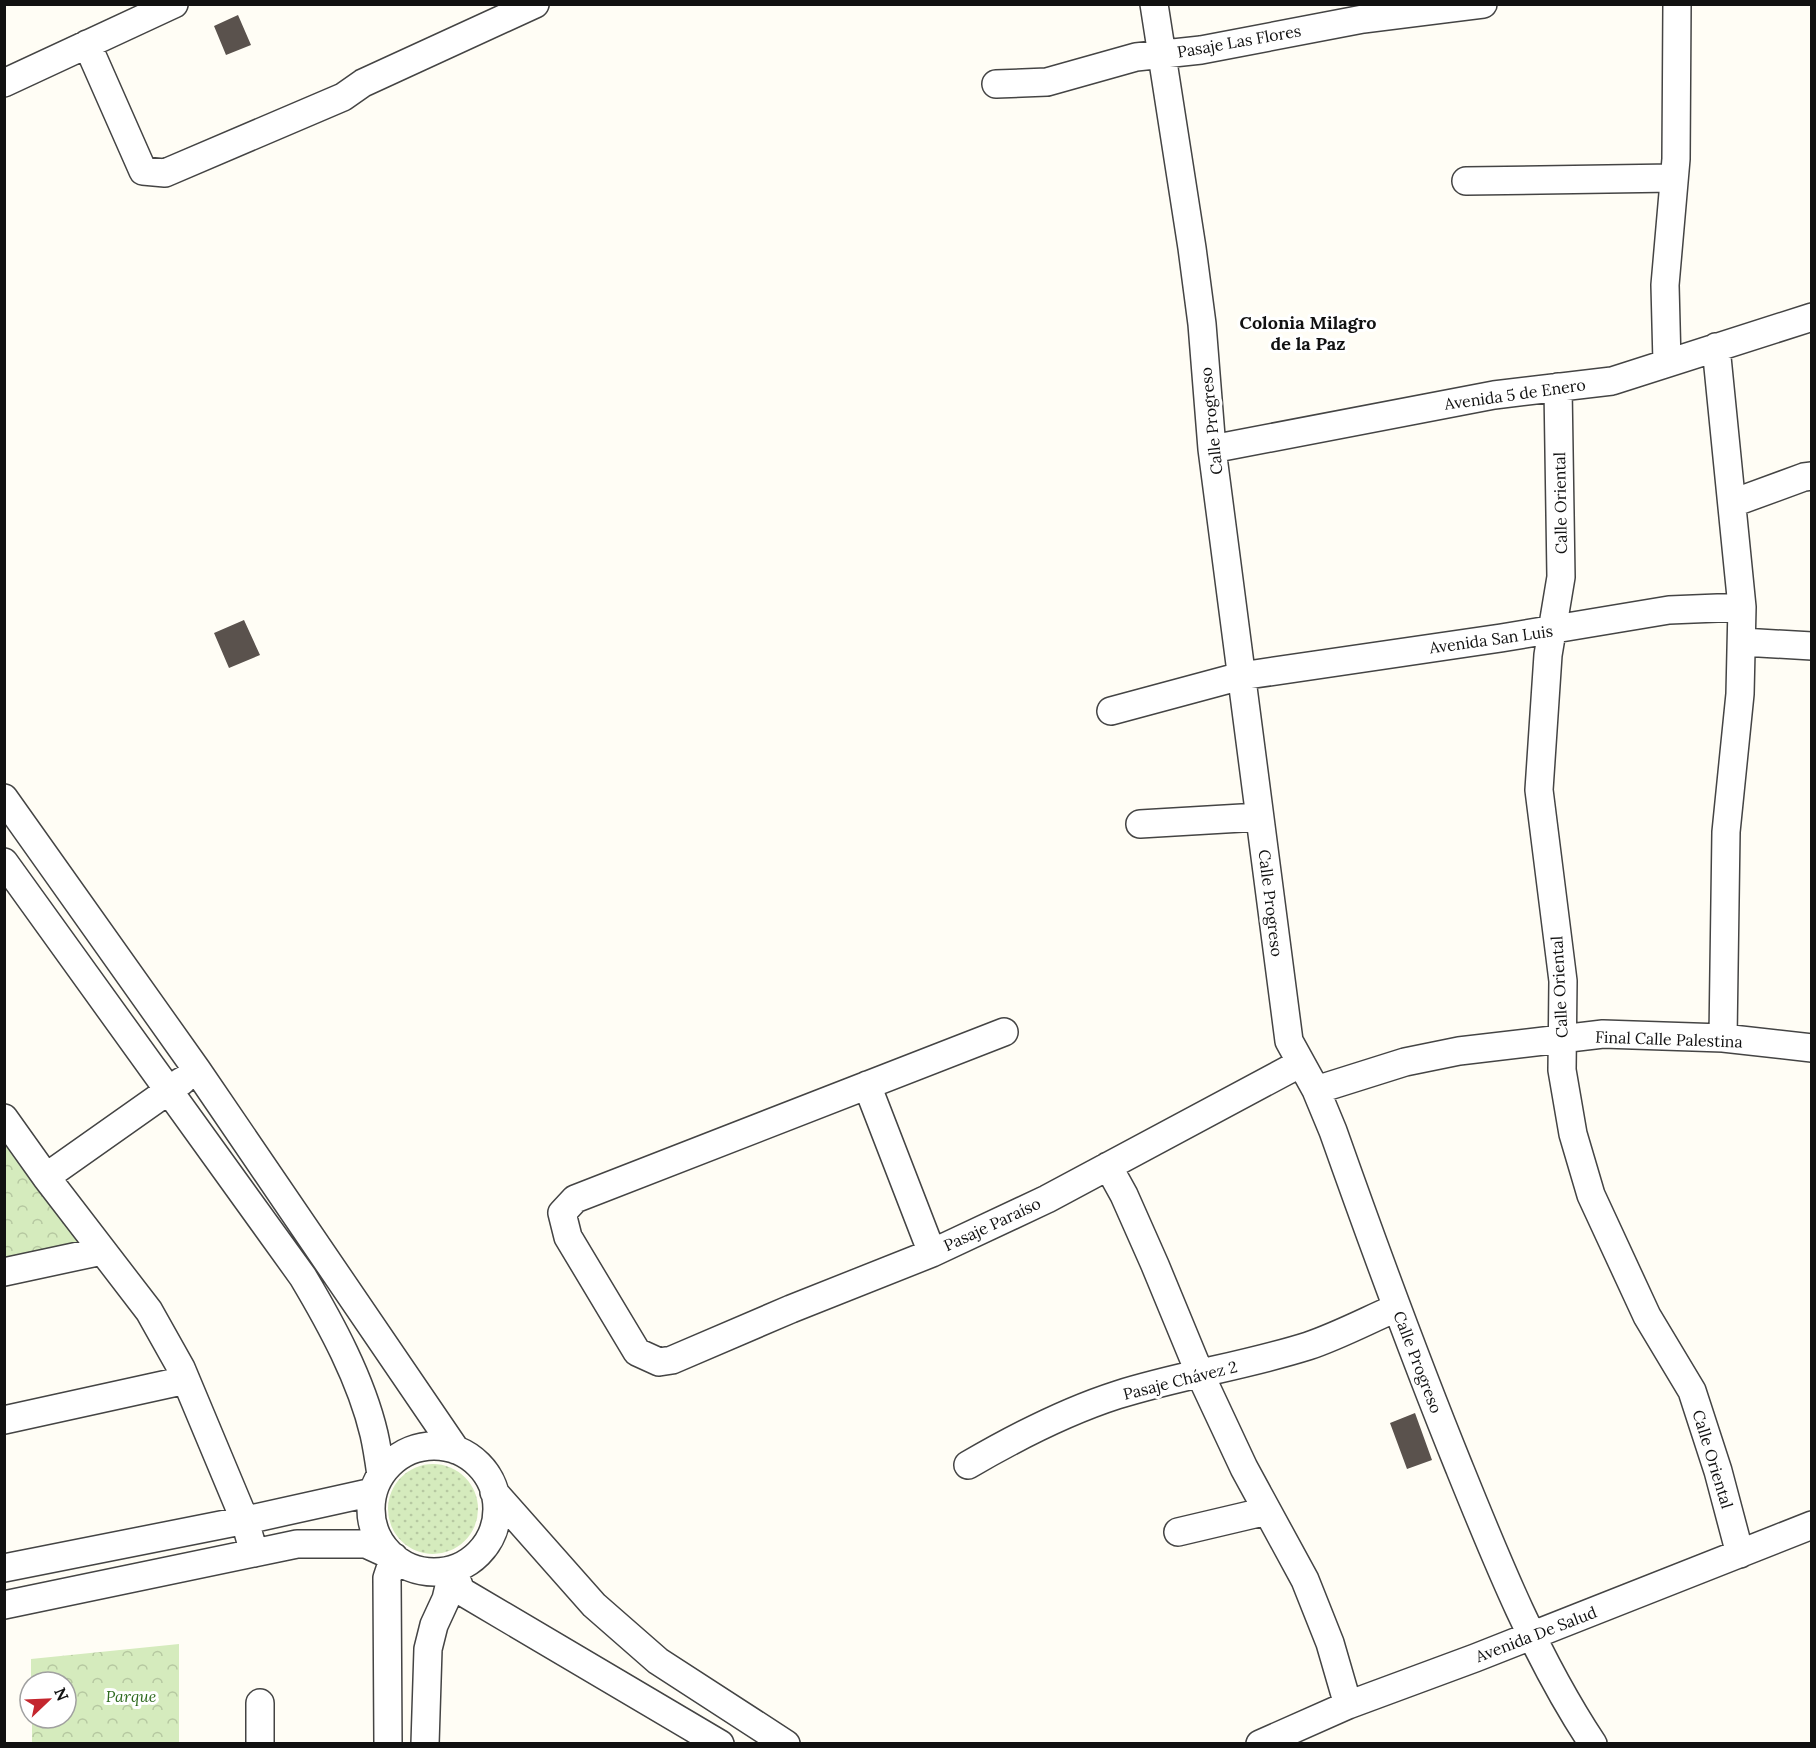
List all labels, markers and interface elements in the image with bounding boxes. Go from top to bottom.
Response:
street label: Pasaje Las Flores [1176,20,1302,62]
district label: Colonia Milagro de la Paz [1240,311,1376,355]
street label: Calle Progreso [1195,366,1227,476]
street label: Avenida 5 de Enero [1442,374,1587,414]
street label: Calle Oriental [1549,452,1571,554]
street label: Avenida San Luis [1427,620,1554,658]
street label: Calle Progreso [1254,848,1288,958]
street label: Calle Oriental [1546,935,1572,1039]
street label: Final Calle Palestina [1595,1026,1743,1052]
street label: Pasaje Paraíso [940,1193,1044,1255]
street label: Calle Progreso [1389,1308,1447,1416]
street label: Pasaje Chávez 2 [1121,1356,1239,1404]
street label: Calle Oriental [1688,1407,1738,1511]
street label: Avenida De Salud [1472,1602,1600,1667]
north arrow [18,1670,78,1730]
text: N [50,1685,73,1704]
park label: Parque [106,1686,157,1706]

